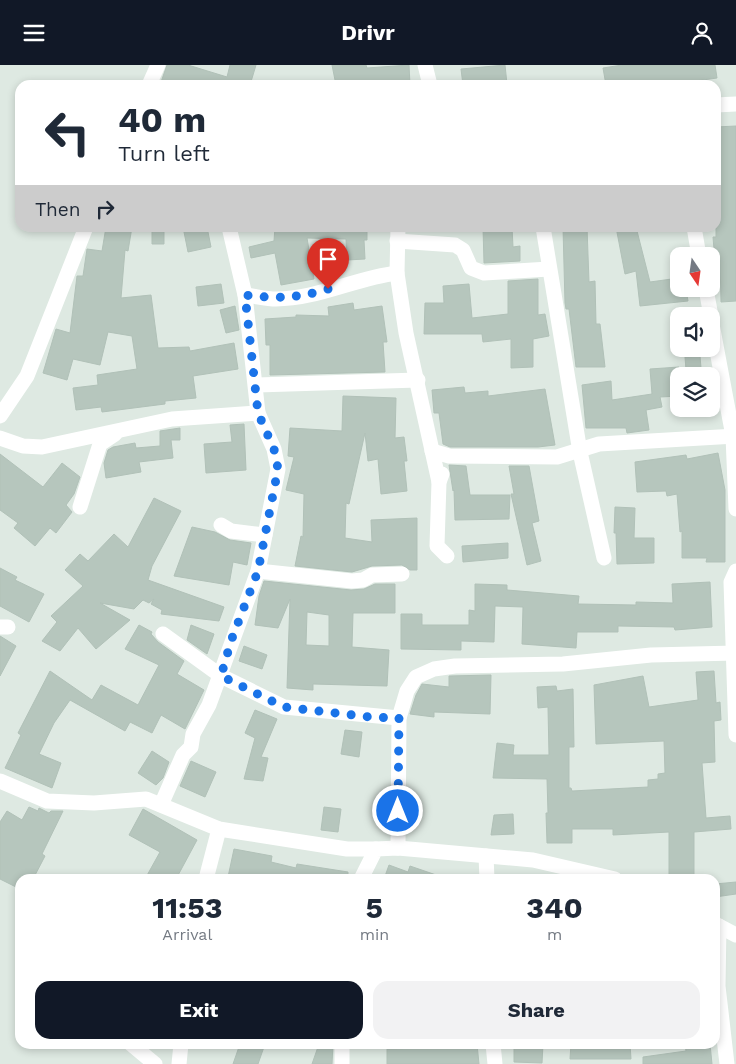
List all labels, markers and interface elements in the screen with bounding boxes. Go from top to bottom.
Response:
icon: menu [20,19,48,47]
icon: person [688,19,716,47]
text: Drivr [341,20,395,45]
text: 40 m [118,99,206,141]
icon: left [35,100,100,165]
text: Turn left [118,141,210,166]
icon: right [91,195,119,223]
text: Then [35,198,81,221]
pin [307,238,349,289]
icon: arrive [314,245,342,273]
north arrow [670,247,720,297]
map controls [670,247,720,417]
button: sound [670,307,720,357]
button: layers [670,367,720,417]
position arrow [371,784,423,836]
text: 11:53 [152,890,222,925]
text: 5 [366,890,383,925]
text: 340 [526,890,583,925]
text: Arrival [162,925,212,944]
text: min [360,925,389,944]
text: m [547,925,562,944]
button: Exit [35,981,363,1039]
button: Share [373,981,700,1039]

